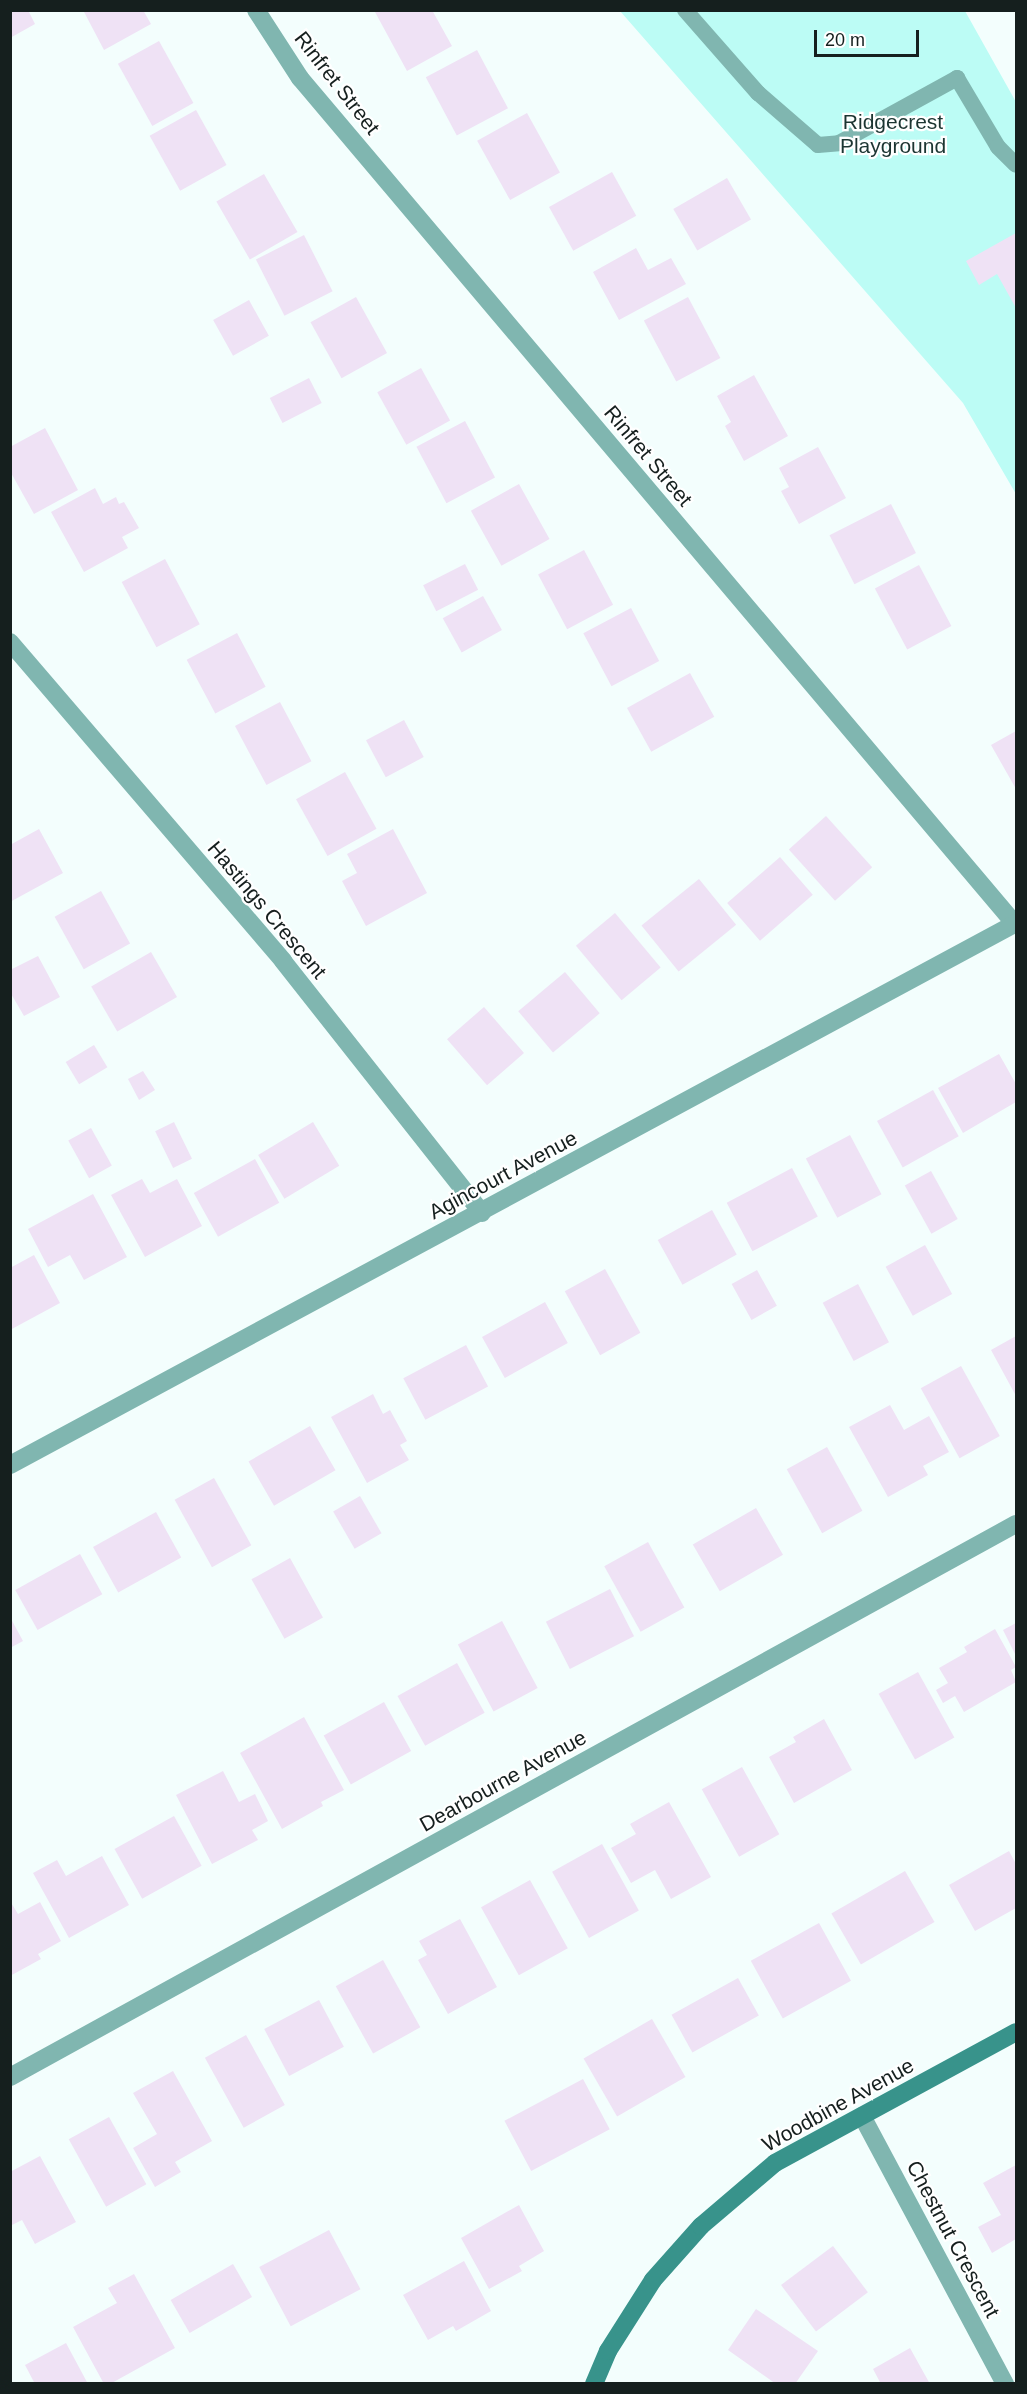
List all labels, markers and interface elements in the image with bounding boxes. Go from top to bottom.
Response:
scale bar [817,18,922,56]
street label: Rinfret Street [289,26,385,140]
text: 20 m [825,30,865,50]
park label: Ridgecrest Playground [840,109,946,159]
street label: Rinfret Street [599,401,697,511]
street label: Hastings Crescent [202,836,332,984]
street label: Agincourt Avenue [424,1125,582,1225]
street label: Dearbourne Avenue [415,1725,591,1837]
street label: Woodbine Avenue [757,2053,919,2157]
street label: Chestnut Crescent [901,2156,1005,2322]

